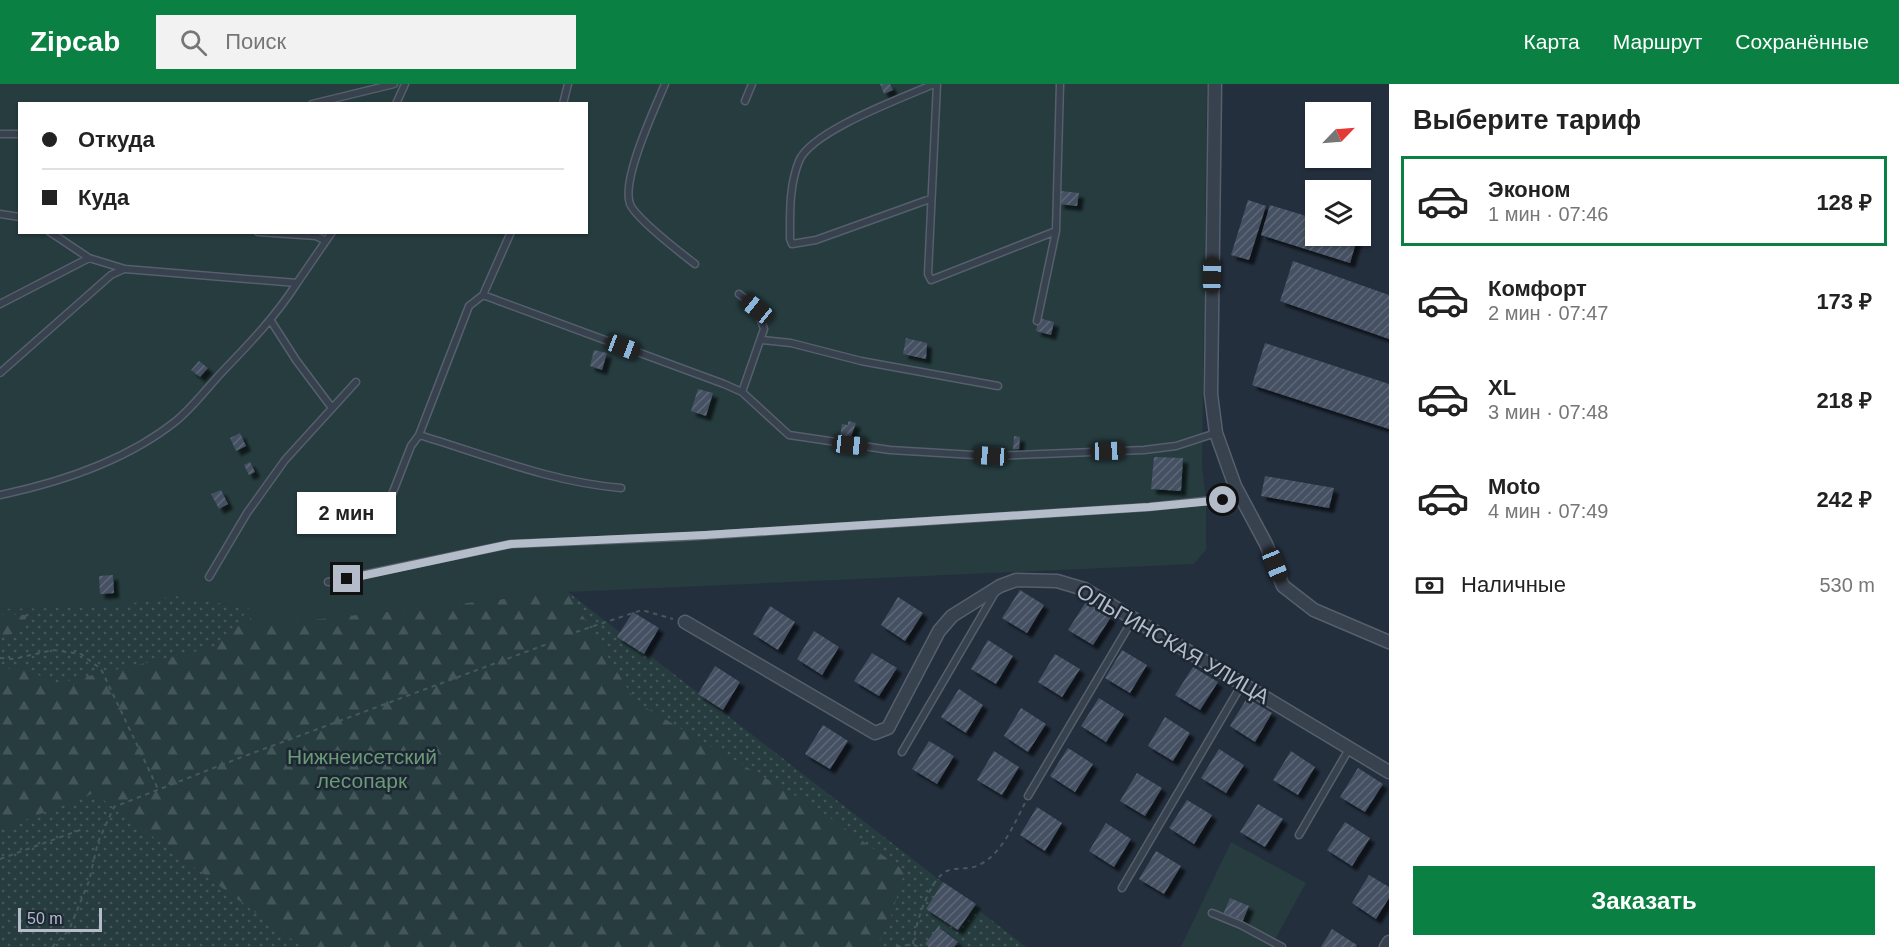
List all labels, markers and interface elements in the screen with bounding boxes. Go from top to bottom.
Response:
search box [156,15,576,69]
text: Zipcab [30,26,120,57]
icon: search [177,26,210,59]
text: Поиск [225,29,286,54]
text: Карта [1524,30,1580,53]
text: Маршрут [1613,30,1702,53]
text: Сохранённые [1735,30,1869,53]
north arrow [1305,102,1371,168]
map controls [1305,102,1371,246]
text: Выберите тариф [1413,105,1641,135]
text: Откуда [78,127,155,152]
icon: car [1416,174,1470,228]
text: Эконом [1488,177,1571,202]
button: layers [1305,180,1371,246]
text: Куда [78,185,129,210]
text: 128 ₽ [1816,190,1872,215]
text: 1 мин · 07:46 [1488,203,1608,225]
car [1203,257,1221,293]
icon: car [1416,273,1470,327]
text: Комфорт [1488,276,1587,301]
text: 173 ₽ [1816,289,1872,314]
car [737,291,777,327]
text: 2 мин · 07:47 [1488,302,1608,324]
car [603,332,643,362]
icon: car [1416,372,1470,426]
text: XL [1488,375,1516,400]
text: 218 ₽ [1816,388,1872,413]
text: 3 мин · 07:48 [1488,401,1608,423]
car [831,434,869,456]
car [1090,441,1126,461]
car [972,446,1010,466]
icon: car [1416,471,1470,525]
text: Moto [1488,474,1541,499]
route start [1209,486,1236,513]
text: 242 ₽ [1816,487,1872,512]
callout: 2 мин [298,492,397,534]
text: 4 мин · 07:49 [1488,500,1608,522]
text: 2 мин [319,502,374,524]
car [1260,545,1290,585]
route end [333,565,360,592]
icon: cash [1413,569,1446,602]
text: Наличные [1461,572,1566,597]
text: 530 m [1819,574,1875,596]
street label: ОЛЬГИНСКАЯ УЛИЦА [1073,579,1274,708]
park label: Нижнеисетский лесопарк [287,745,437,792]
button: Заказать [1413,866,1875,935]
scale bar [18,905,102,932]
text: 50 m [27,910,63,927]

